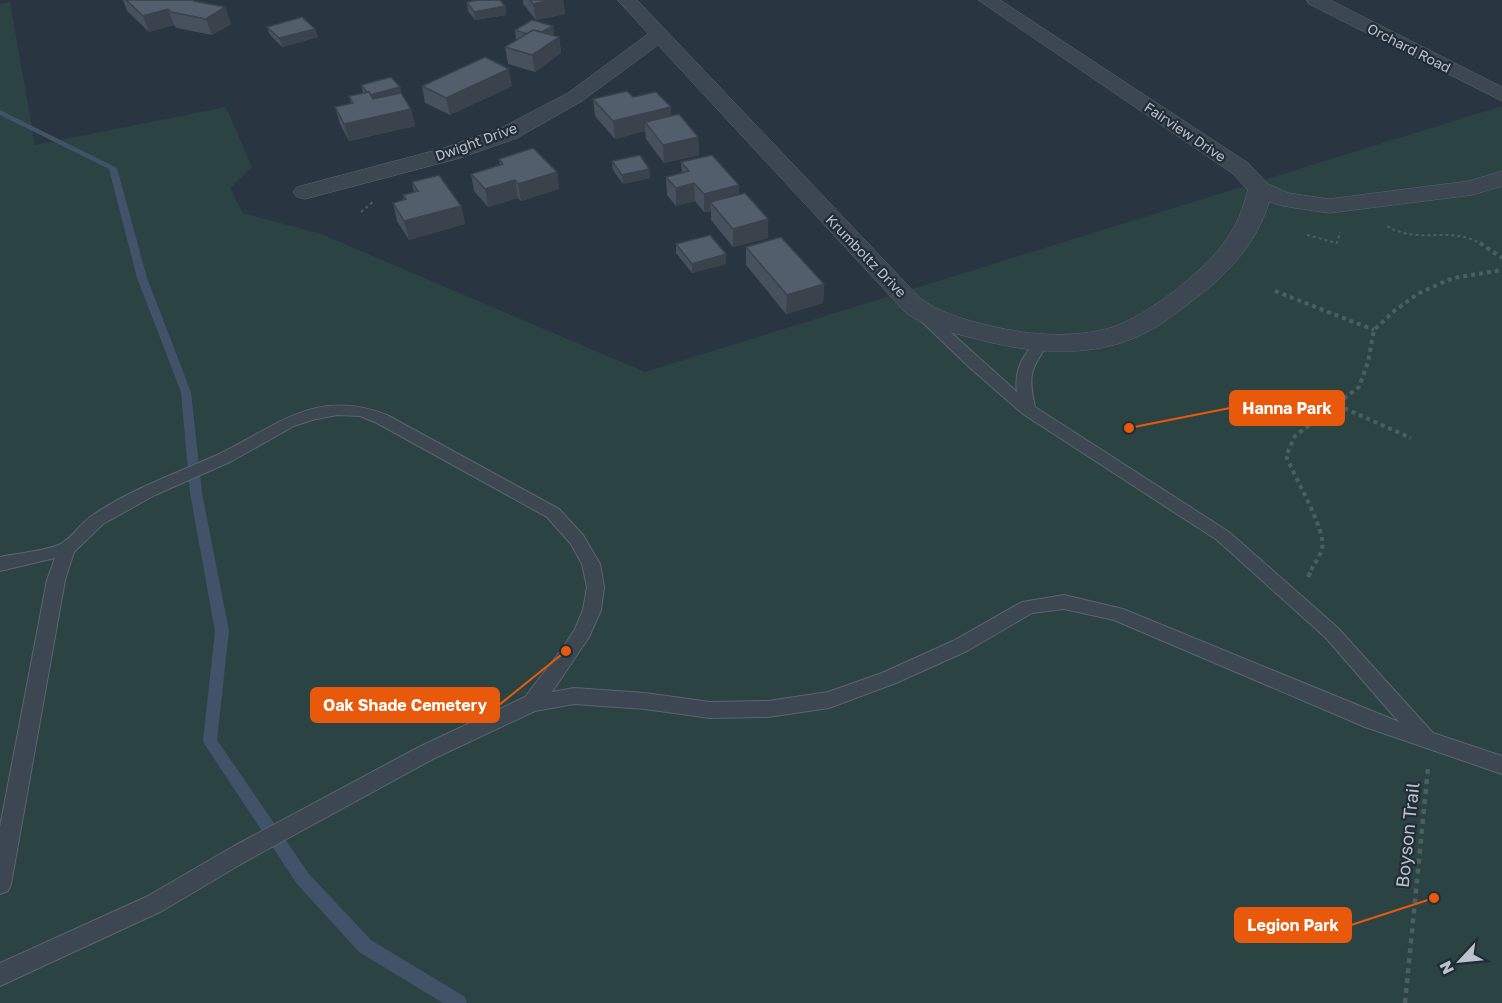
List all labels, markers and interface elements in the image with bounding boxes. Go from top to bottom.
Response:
street label: Orchard Road [1365,19,1454,76]
street label: Fairview Drive [1141,98,1229,165]
street label: Dwight Drive [433,119,519,164]
street label: Krumboltz Drive [823,211,910,301]
callout: Hanna Park [1230,391,1344,425]
text: Hanna Park [1242,398,1332,418]
callout: Oak Shade Cemetery [311,688,499,722]
text: Oak Shade Cemetery [323,695,487,715]
street label: Boyson Trail [1391,781,1423,889]
callout: Legion Park [1235,908,1351,942]
text: Legion Park [1247,915,1339,935]
north arrow [1430,931,1490,991]
text: N [1435,958,1458,977]

